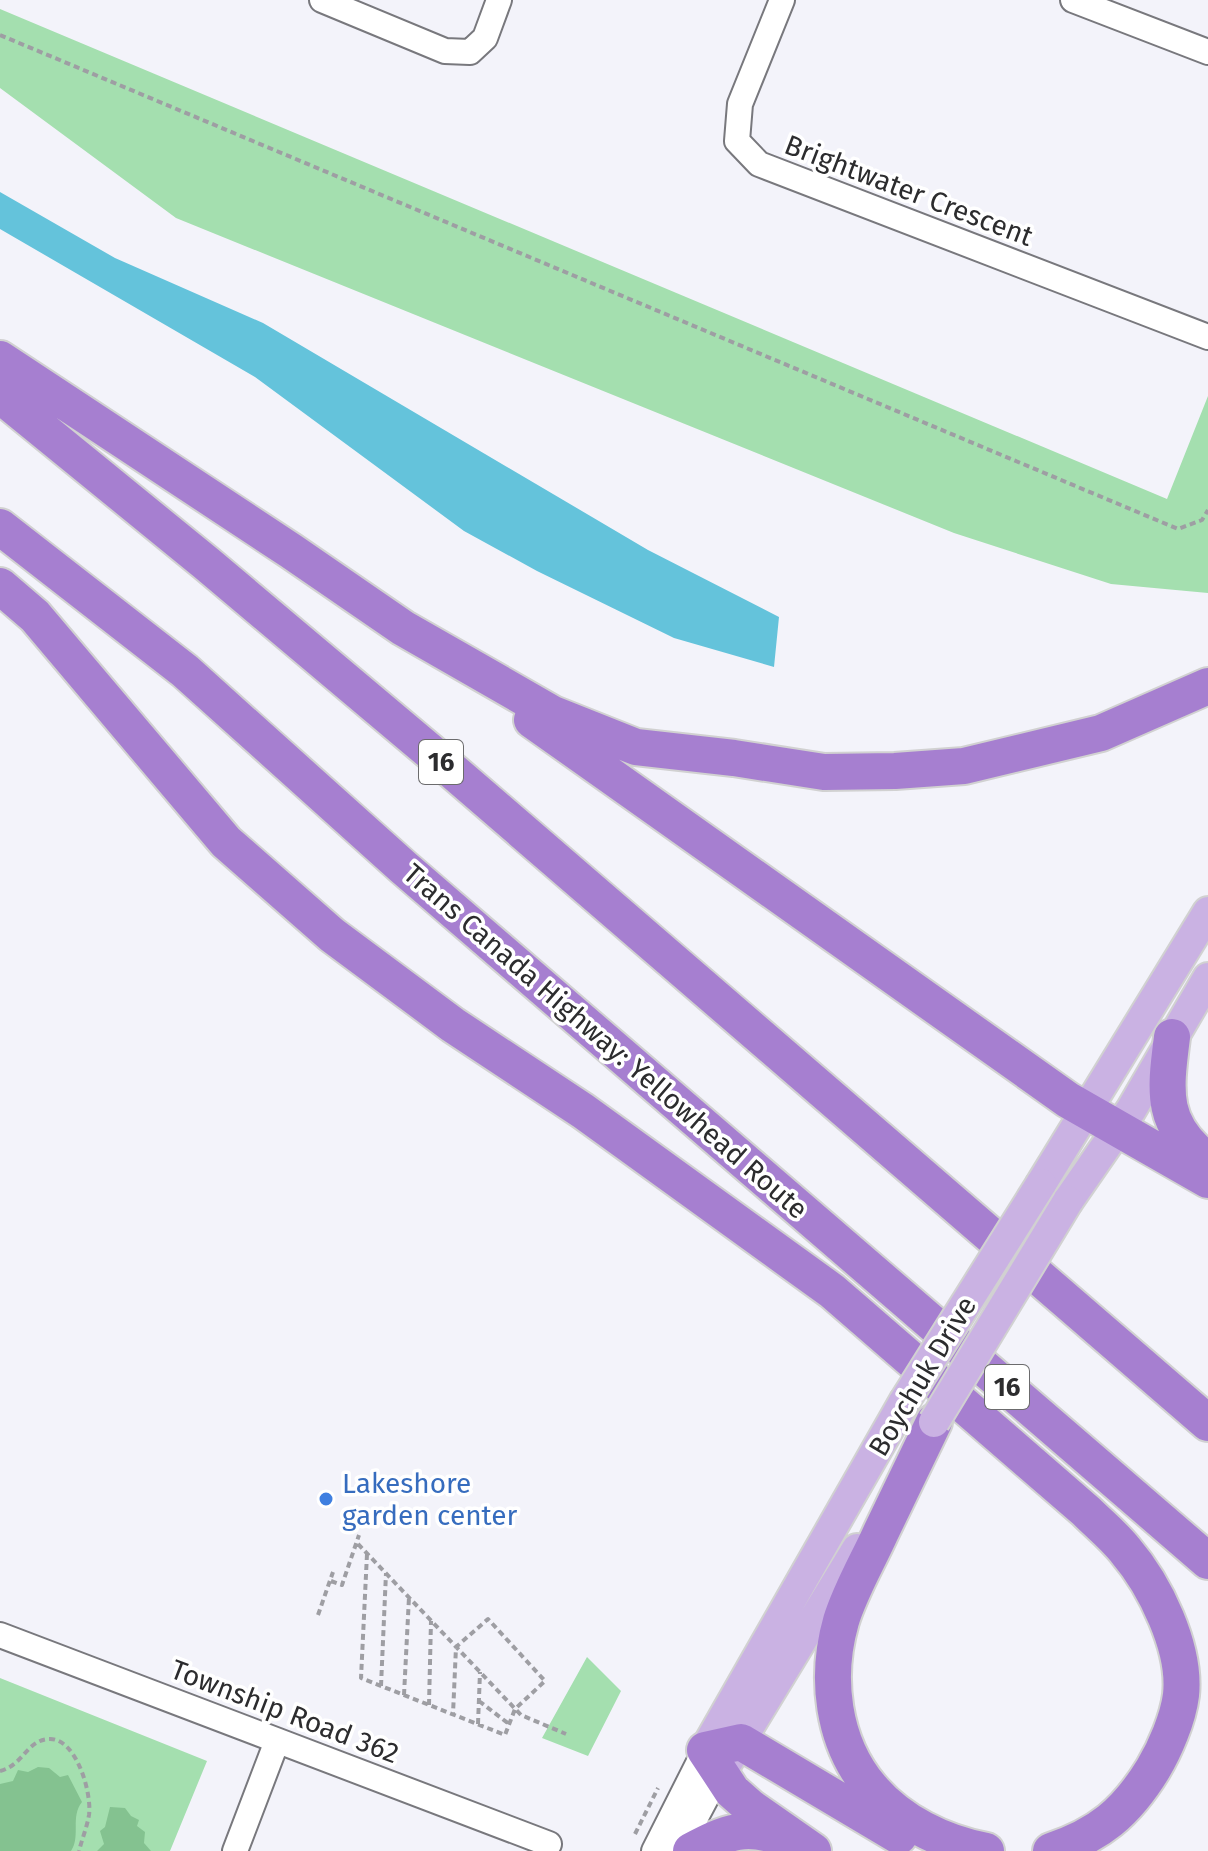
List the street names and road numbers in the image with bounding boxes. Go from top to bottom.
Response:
street label: Brightwater Crescent [780,128,1038,253]
road number: 16 [419,740,463,784]
street label: Trans Canada Highway: Yellowhead Route [397,857,814,1226]
street label: Boychuk Drive [862,1290,983,1462]
road number: 16 [985,1365,1029,1409]
street label: Township Road 362 [166,1653,404,1770]

